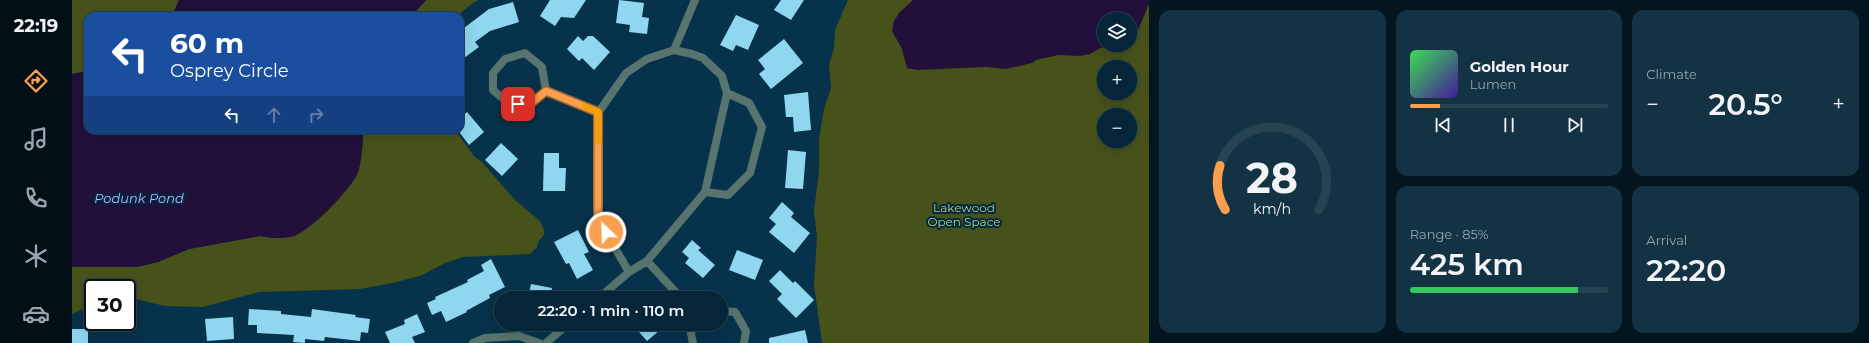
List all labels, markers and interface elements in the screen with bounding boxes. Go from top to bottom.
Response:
map controls [1097,12,1137,148]
button: layers [1097,12,1137,52]
text: 22:19 [14,15,58,37]
text: 60 m [170,26,244,60]
icon: left [104,28,156,80]
text: Golden Hour [1470,57,1569,76]
text: Osprey Circle [170,60,289,82]
button: + [1097,60,1137,100]
text: Climate [1646,66,1697,82]
icon: directions [22,67,50,95]
text: Lumen [1470,76,1516,92]
text: 20.5° [1708,86,1783,123]
pin [501,87,535,121]
text: − [1646,91,1659,118]
text: + [1832,91,1845,118]
icon: arrive [507,93,529,115]
icon: left [221,104,243,126]
icon: ahead [263,104,285,126]
icon: right [305,104,327,126]
button: − [1097,108,1137,148]
icon: previous [1432,114,1454,136]
icon: pause [1498,114,1520,136]
icon: next [1564,114,1586,136]
icon: music [22,125,50,153]
text: 28 [1246,152,1298,202]
icon: phone [22,184,50,212]
water label: Podunk Pond [94,190,184,206]
text: km/h [1253,199,1291,217]
park label: Lakewood Open Space [927,200,1001,229]
position arrow [585,211,627,253]
text: Range · 85% [1410,226,1489,242]
text: Arrival [1646,232,1687,248]
icon: climate [22,242,50,270]
text: 425 km [1410,246,1524,283]
text: 22:20 [1646,252,1726,289]
speed limit sign: 30 [84,279,136,331]
icon: car [22,300,50,328]
text: 22:20 · 1 min · 110 m [538,301,684,320]

